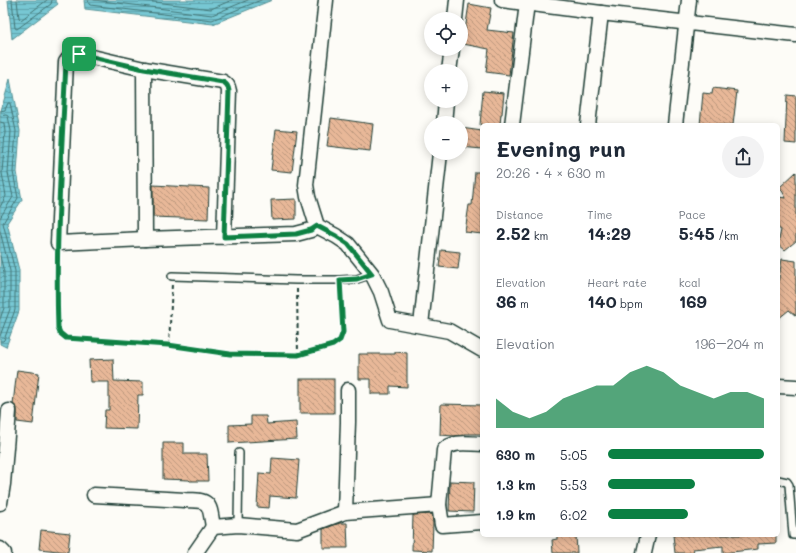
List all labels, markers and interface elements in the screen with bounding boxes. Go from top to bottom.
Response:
map controls [424,12,468,160]
button: locate [424,12,468,56]
pin [62,37,96,71]
icon: arrive [68,43,90,65]
button: + [424,64,468,108]
button: − [424,116,468,160]
text: Evening run [496,134,626,163]
button: share [722,136,764,178]
text: 20:26 · 4 × 630 m [496,164,605,181]
text: Distance [496,207,543,222]
text: Time [587,207,612,222]
text: Pace [679,207,706,222]
text: 2.52 [496,222,530,244]
text: 14:29 [587,222,631,244]
text: 5:45 [679,222,715,244]
text: km [530,228,548,243]
text: /km [715,228,739,243]
text: Elevation [496,275,545,290]
text: Heart rate [587,275,647,290]
text: kcal [679,275,701,290]
text: 36 [496,290,517,312]
text: 140 [587,290,617,312]
text: 169 [679,290,707,312]
text: m [517,296,529,311]
text: bpm [617,296,643,311]
text: Elevation [496,335,554,352]
text: 196–204 m [695,335,764,352]
text: 630 m [496,446,535,463]
text: 5:05 [560,446,587,463]
text: 1.3 km [496,476,536,493]
text: 5:53 [560,476,587,493]
text: 1.9 km [496,506,536,523]
text: 6:02 [560,506,587,523]

